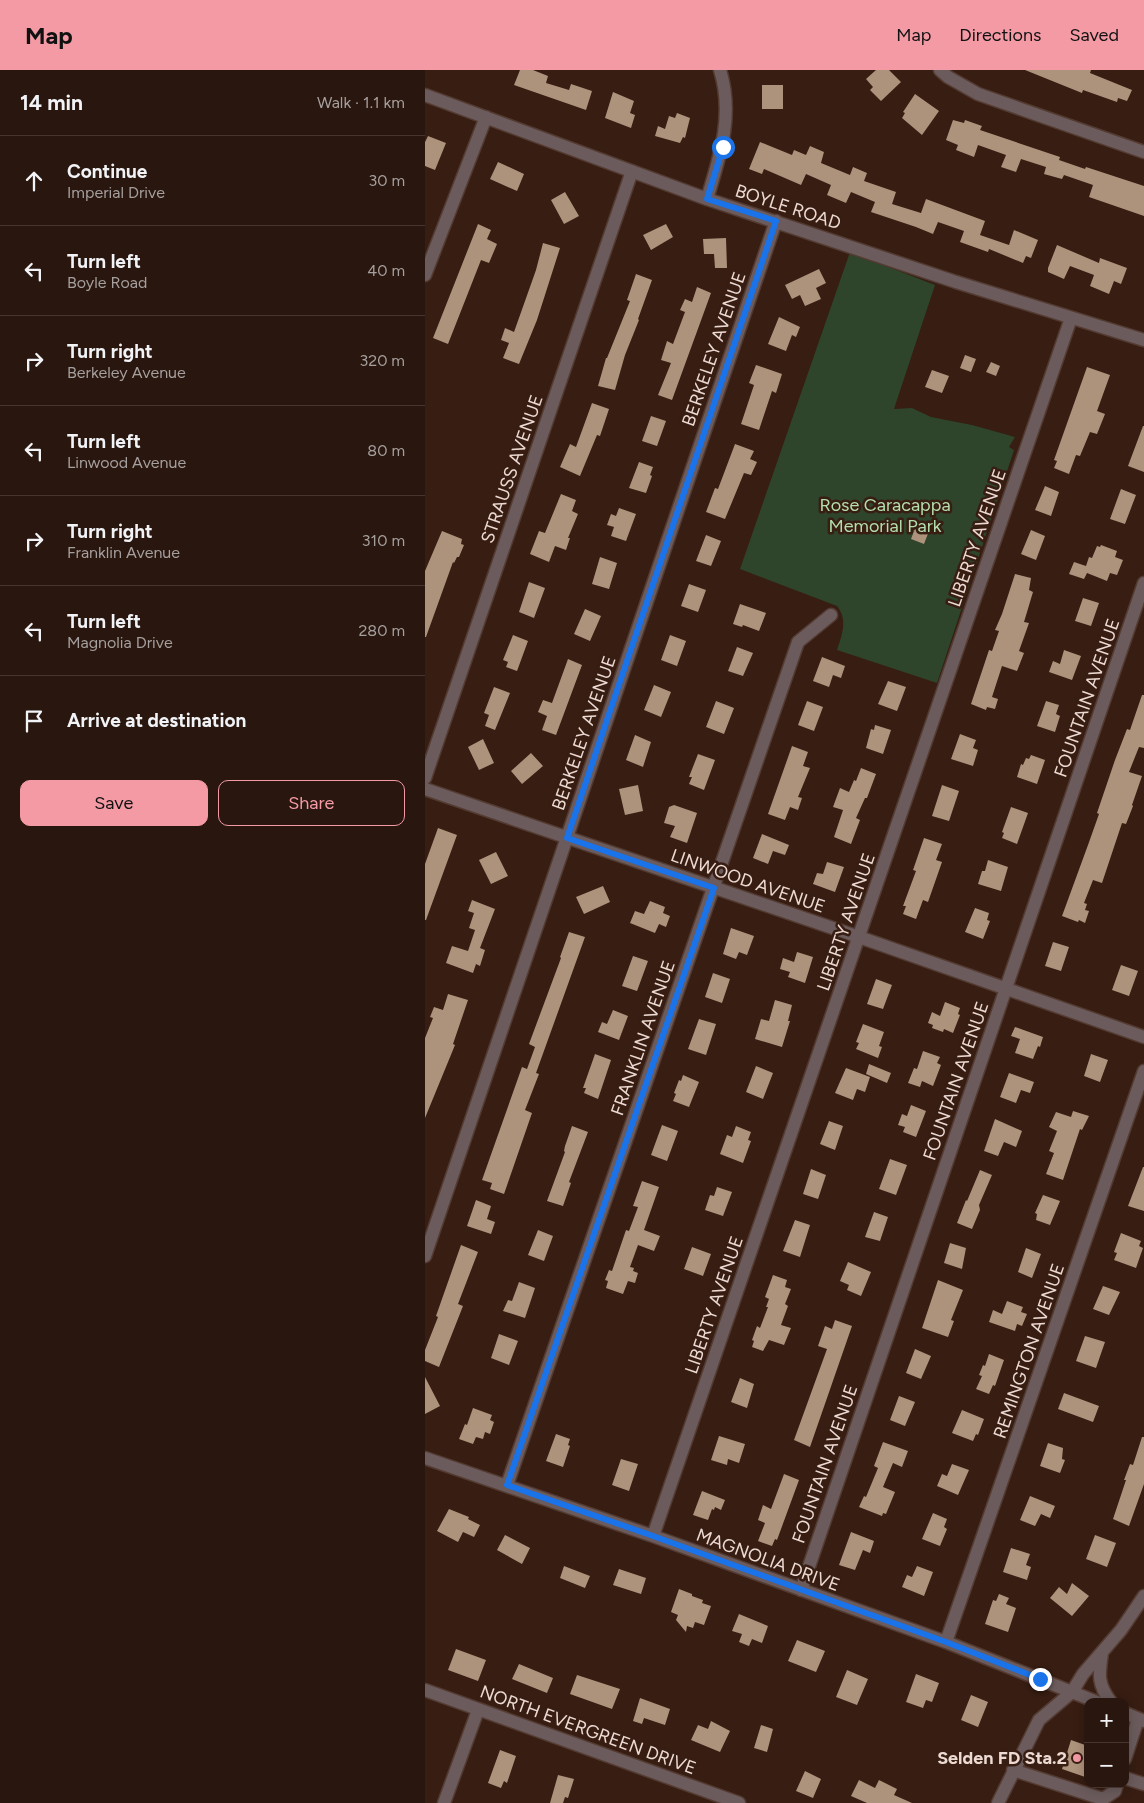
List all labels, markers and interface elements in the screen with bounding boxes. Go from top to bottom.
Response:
text: Map [25,21,73,50]
text: Map [896,24,931,46]
text: Directions [959,24,1041,46]
text: Saved [1069,24,1119,46]
text: 14 min [20,90,83,115]
text: Walk · 1.1 km [317,93,405,112]
route start [712,136,735,159]
text: Continue [67,160,147,183]
icon: ahead [20,167,48,195]
text: 30 m [368,171,405,190]
street label: BOYLE ROAD [732,180,844,234]
text: Imperial Drive [67,183,165,202]
text: Turn left [67,250,141,273]
icon: left [20,257,48,285]
text: 40 m [367,261,405,280]
street label: BERKELEY AVENUE [677,269,751,429]
text: Boyle Road [67,273,147,292]
text: Turn right [67,340,153,363]
icon: right [20,347,48,375]
text: 320 m [360,351,405,370]
text: Berkeley Avenue [67,363,186,382]
street label: STRAUSS AVENUE [476,392,548,546]
text: Turn left [67,430,141,453]
icon: left [20,437,48,465]
text: 80 m [367,441,405,460]
text: Linwood Avenue [67,453,186,472]
street label: LIBERTY AVENUE [943,466,1011,610]
park label: Rose Caracappa Memorial Park [819,494,951,537]
text: Turn right [67,520,153,543]
icon: right [20,527,48,555]
text: 310 m [362,531,405,550]
text: Franklin Avenue [67,543,180,562]
text: Turn left [67,610,141,633]
street label: FOUNTAIN AVENUE [1050,616,1124,780]
icon: left [20,617,48,645]
text: 280 m [358,621,405,640]
text: Magnolia Drive [67,633,173,652]
street label: BERKELEY AVENUE [547,653,621,813]
icon: arrive [20,707,48,735]
text: Arrive at destination [67,709,246,732]
button: Save [20,780,208,826]
button: Share [218,780,405,826]
street label: LINWOOD AVENUE [668,844,828,918]
street label: LIBERTY AVENUE [812,850,880,994]
street label: FRANKLIN AVENUE [606,958,680,1118]
street label: FOUNTAIN AVENUE [919,999,993,1163]
street label: LIBERTY AVENUE [680,1233,748,1377]
street label: REMINGTON AVENUE [989,1261,1069,1441]
street label: FOUNTAIN AVENUE [788,1382,862,1546]
street label: MAGNOLIA DRIVE [693,1524,843,1596]
route end [1029,1668,1052,1691]
street label: NORTH EVERGREEN DRIVE [477,1681,699,1779]
map controls [1084,1698,1129,1788]
button: + [1084,1698,1129,1743]
button: − [1084,1743,1129,1788]
place label: Selden FD Sta.2 [937,1747,1067,1769]
marker: Selden FD Sta.2 [1071,1752,1083,1764]

